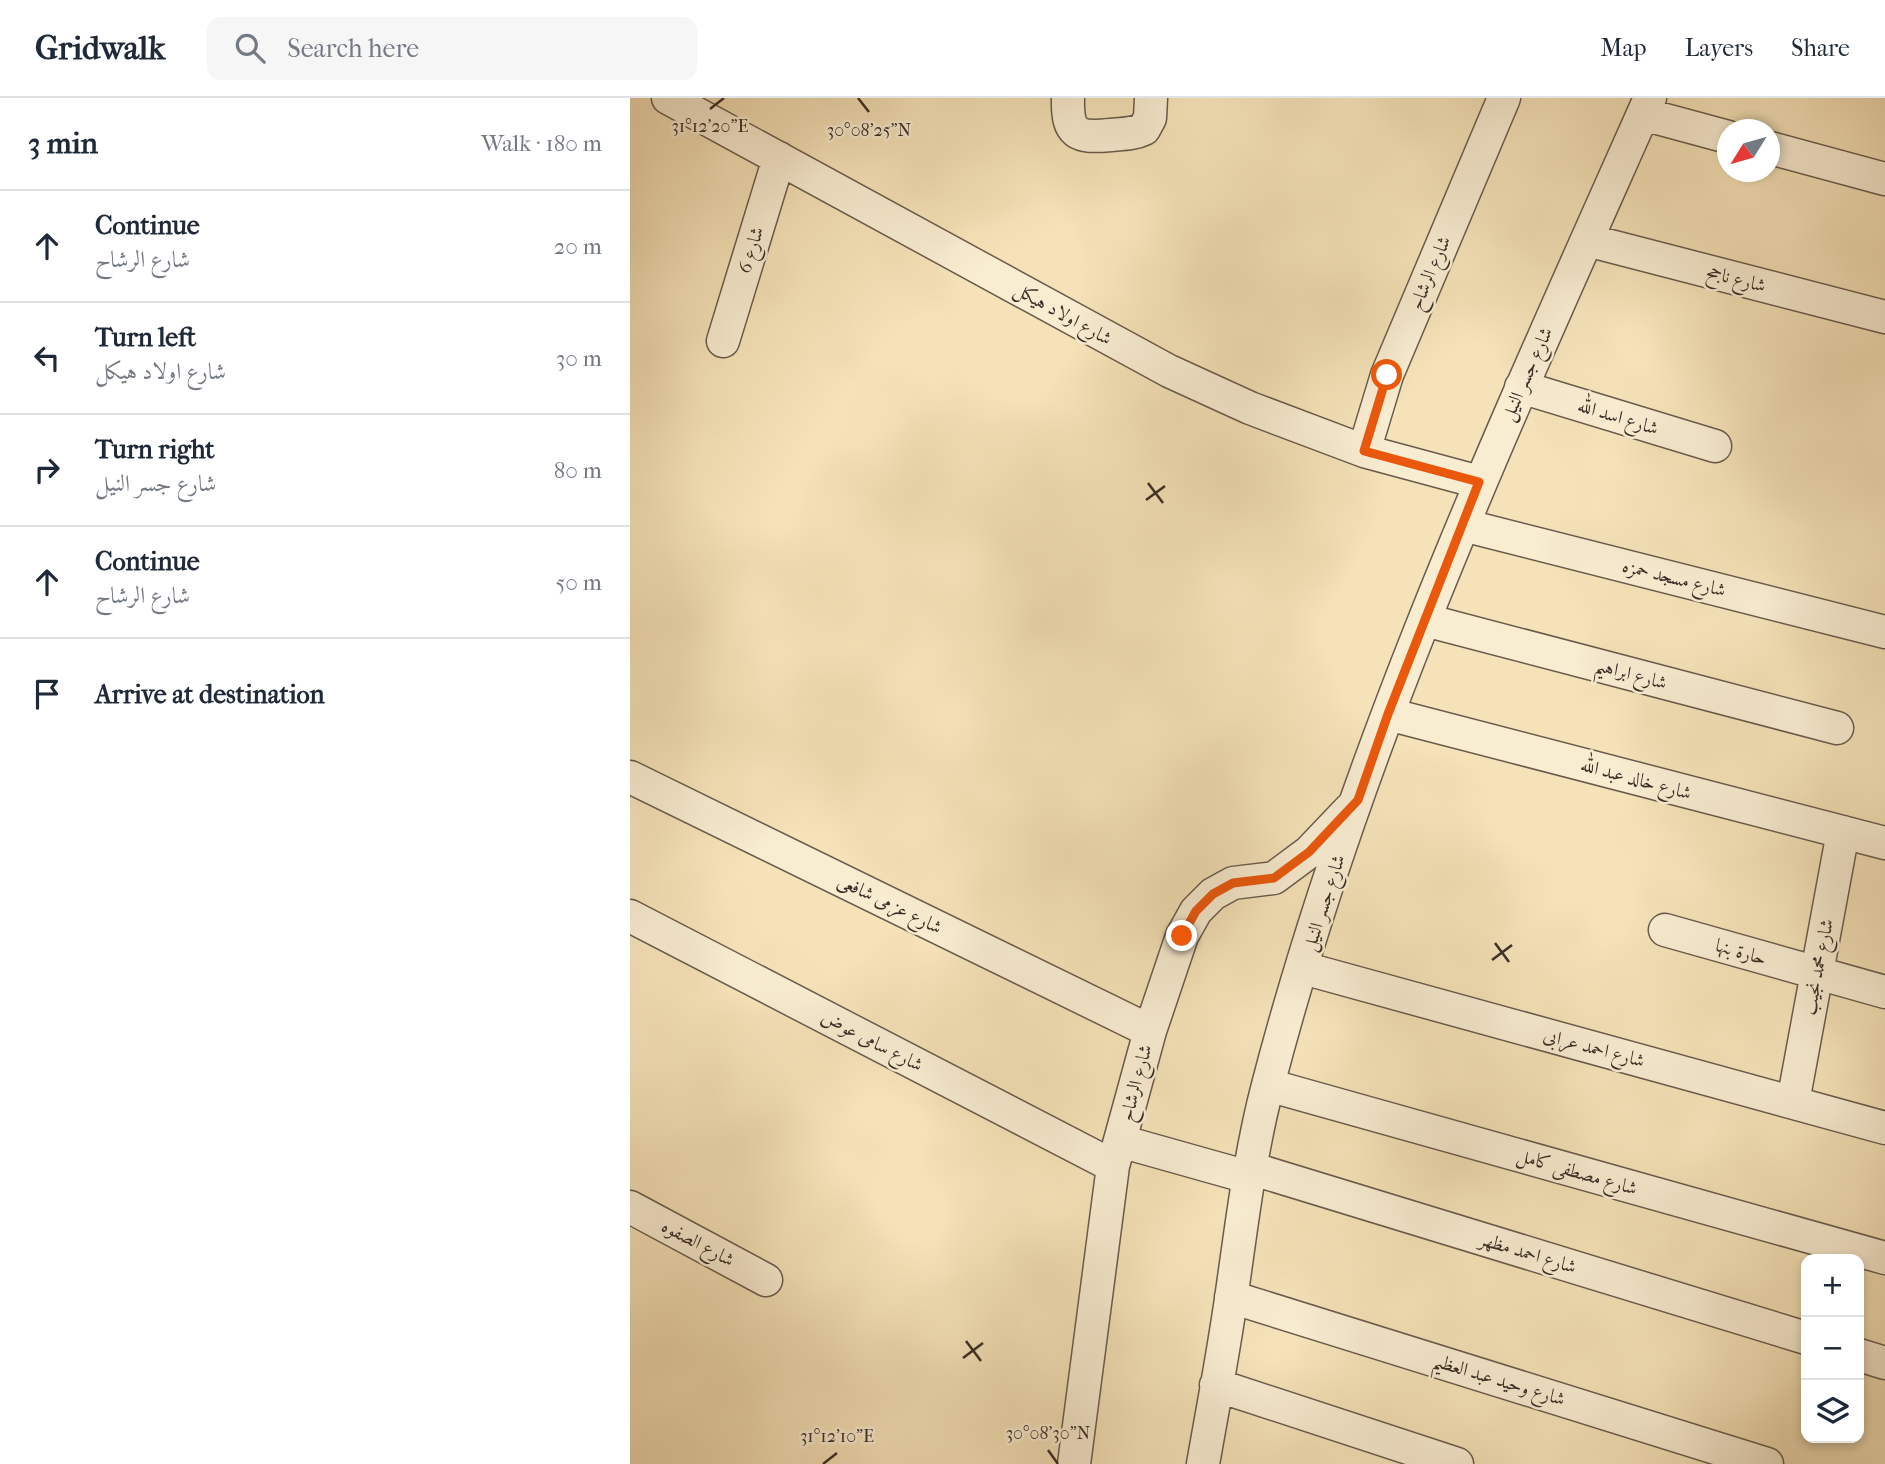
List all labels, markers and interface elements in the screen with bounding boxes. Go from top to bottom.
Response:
search box [207,17,697,80]
text: Gridwalk [35,29,165,68]
icon: search [231,29,269,67]
text: Search here [287,33,419,64]
text: Map [1601,34,1647,62]
text: Layers [1685,34,1753,62]
text: Share [1791,34,1850,62]
text: 31°12'20"E [671,116,749,137]
north arrow [1717,119,1780,182]
text: 30°08'25"N [827,120,912,141]
text: 3 min [28,126,98,161]
text: Walk · 180 m [481,130,602,157]
text: Continue [95,210,200,241]
street label: شارع 6 [734,224,772,277]
icon: ahead [28,227,66,265]
text: 20 m [553,233,602,260]
street label: شارع الرشاح [1405,233,1461,316]
text: شارع الرشاح [95,246,190,273]
street label: شارع ناجح [1703,261,1768,302]
street label: شارع اولاد هيكل [1008,278,1116,353]
text: Turn left [95,322,196,353]
street label: شارع جسر النيل [1497,324,1561,426]
icon: left [28,339,66,377]
text: 30 m [556,345,602,372]
text: شارع اولاد هيكل [95,358,226,385]
route start [1371,359,1402,390]
street label: شارع اسد الله [1574,391,1662,443]
text: Turn right [95,434,215,465]
icon: right [28,451,66,489]
text: 80 m [554,457,602,484]
text: شارع جسر النيل [95,470,216,497]
text: Continue [95,546,200,577]
street label: شارع مسجد حمزه [1619,555,1728,605]
icon: ahead [28,563,66,601]
text: 50 m [555,569,602,596]
text: شارع الرشاح [95,582,190,609]
street label: شارع ابراهيم [1591,654,1669,702]
icon: arrive [28,675,66,713]
text: Arrive at destination [95,679,325,710]
street label: شارع خالد عبد الله [1577,750,1695,808]
street label: شارع جسر النيل [1298,852,1354,955]
street label: شارع عزمى شافعى [833,869,946,942]
street label: شارع محمد نجيب [1798,917,1842,1018]
route end [1166,920,1197,951]
street label: حارة بنها [1713,934,1769,971]
street label: شارع سامى عوض [816,1006,927,1080]
street label: شارع احمد عرابى [1540,1024,1647,1076]
street label: شارع الرشاح [1115,1042,1163,1125]
street label: شارع مصطفى كامل [1513,1144,1640,1204]
street label: شارع الصفوه [656,1215,738,1275]
street label: شارع احمد مظهر [1474,1227,1579,1282]
map controls [1801,1254,1864,1443]
button: + [1801,1254,1864,1317]
button: − [1801,1317,1864,1380]
street label: شارع وحيد عبد العظيم [1428,1349,1568,1418]
button: layers [1801,1380,1864,1443]
text: 30°08'30"N [1006,1423,1091,1444]
text: 31°12'10"E [800,1426,874,1447]

